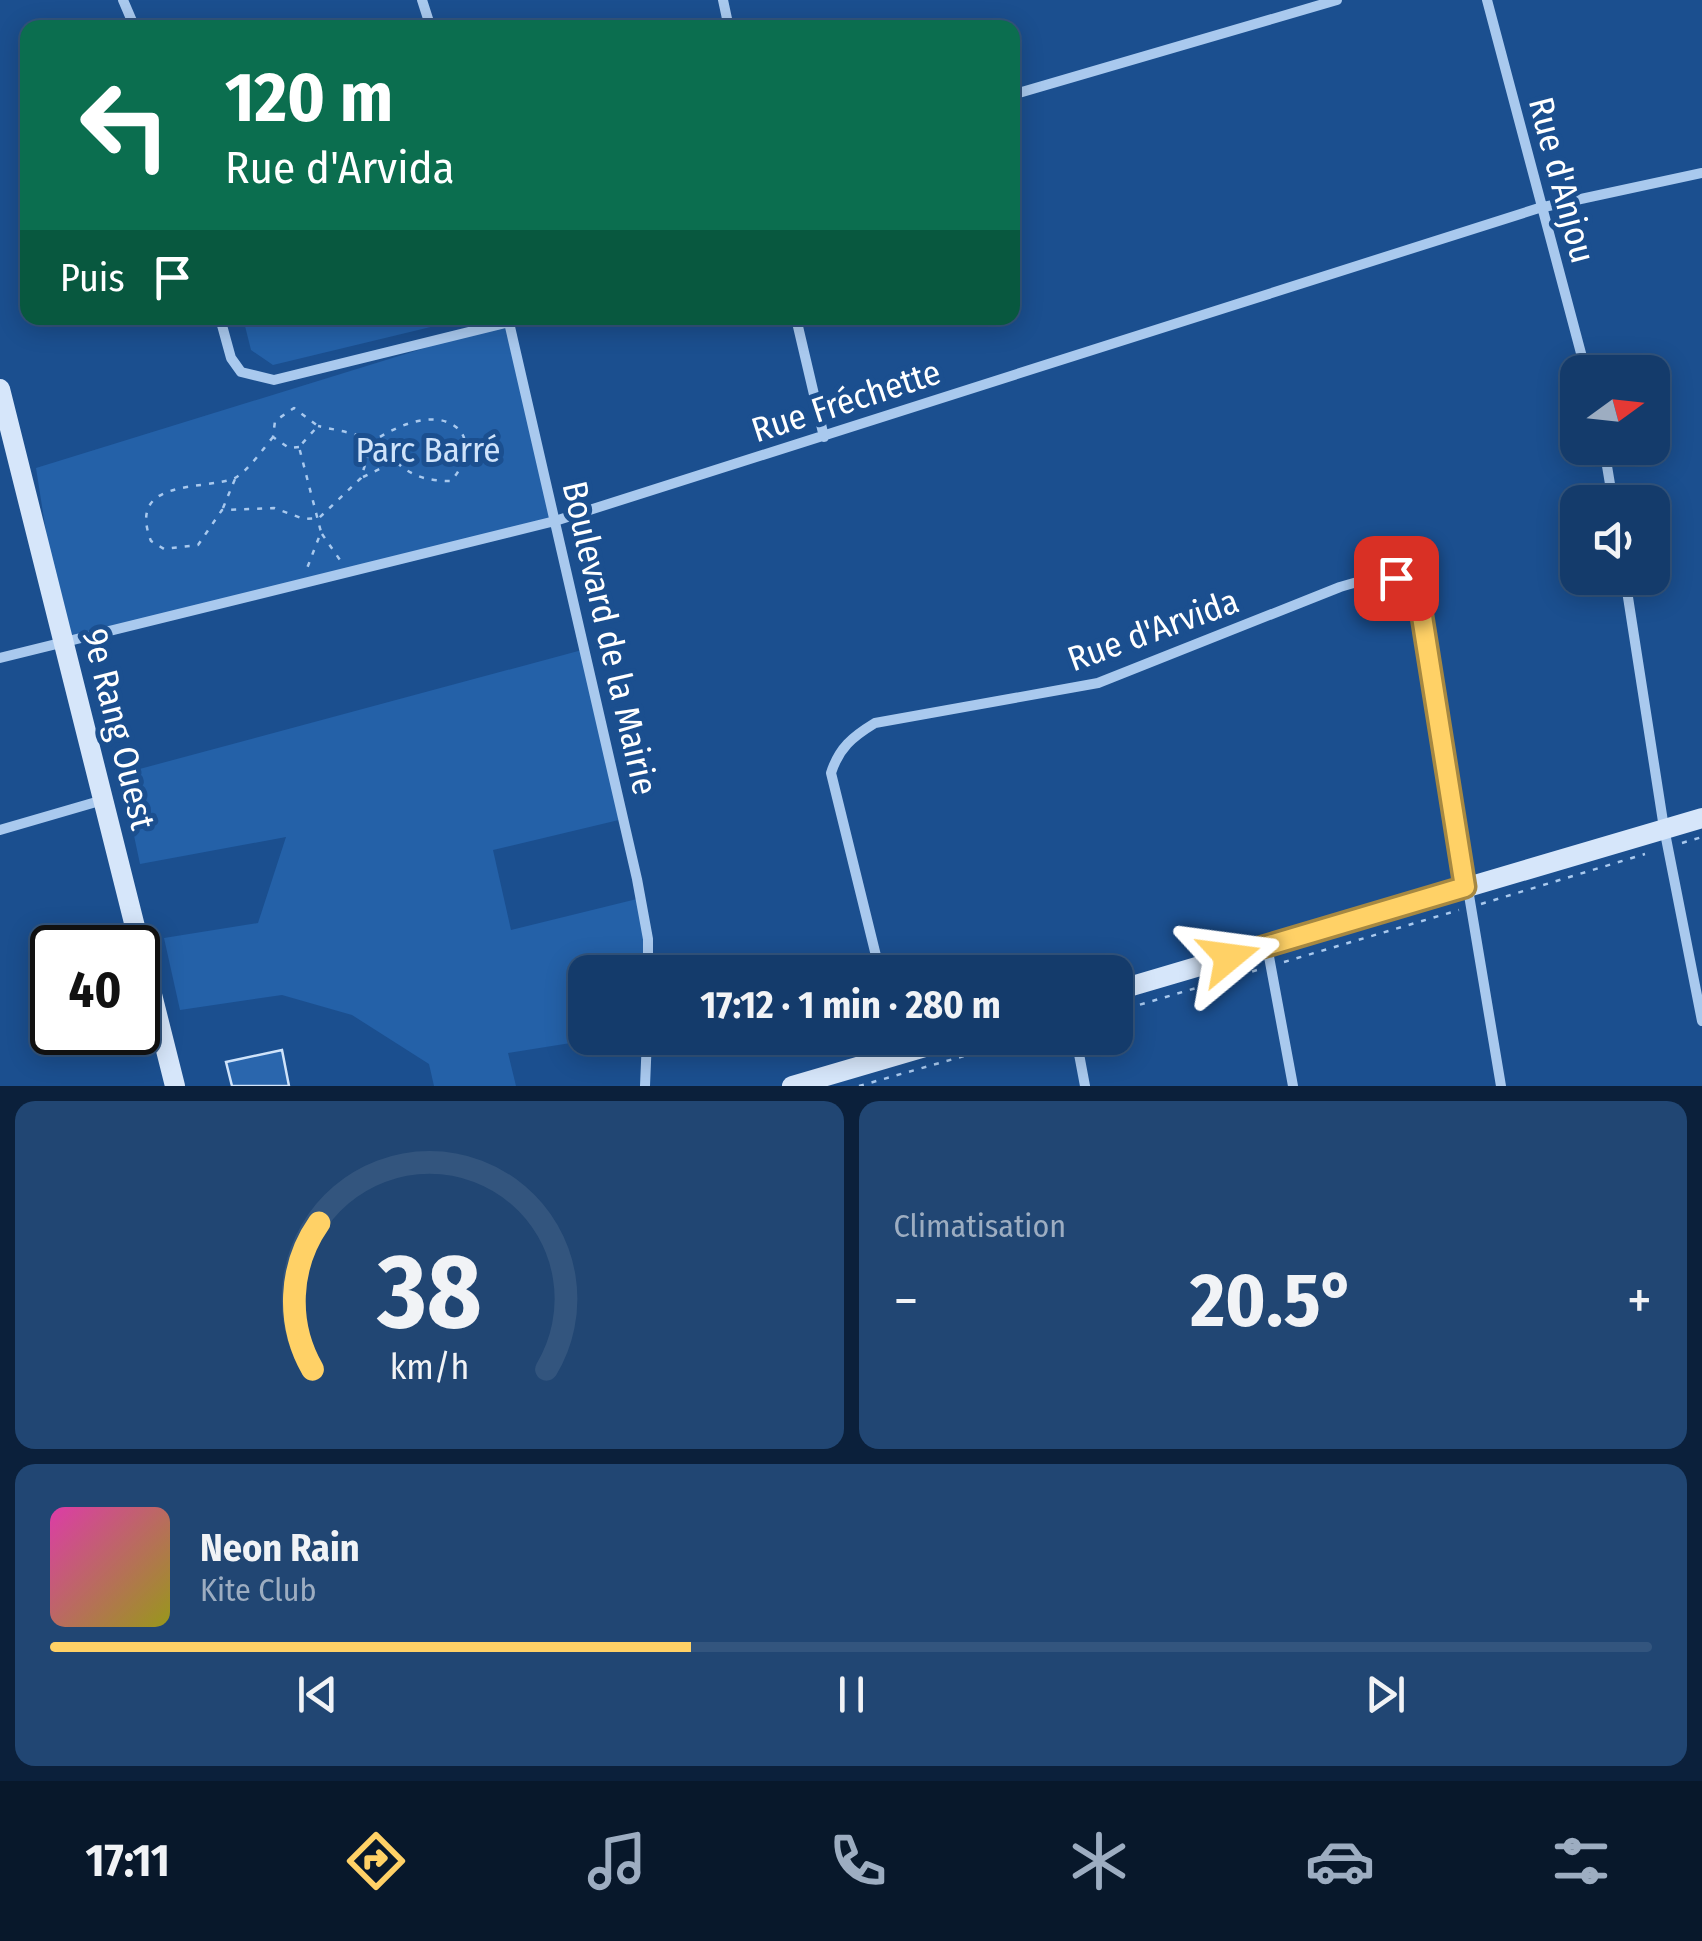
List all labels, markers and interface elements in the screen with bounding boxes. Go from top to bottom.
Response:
text: 120 m [225,56,393,140]
icon: left [60,60,190,190]
street label: Rue d'Anjou [1520,92,1604,268]
text: Rue d'Arvida [225,141,455,195]
icon: arrive [145,250,200,305]
text: Puis [60,255,125,301]
street label: Rue Fréchette [746,351,946,451]
north arrow [1560,355,1670,465]
map controls [1560,355,1670,595]
park label: Parc Barré [355,429,501,471]
street label: Boulevard de la Mairie [553,477,667,799]
button: sound [1560,485,1670,595]
pin [1354,536,1439,621]
icon: arrive [1369,551,1424,606]
street label: Rue d'Arvida [1062,580,1244,680]
street label: 9e Rang Ouest [74,624,164,834]
position arrow [1177,905,1281,1009]
speed limit sign: 40 [30,925,160,1055]
text: 17:12 · 1 min · 280 m [700,982,1001,1028]
text: Climatisation [894,1207,1066,1245]
text: 38 [376,1230,481,1355]
text: 20.5° [1190,1256,1355,1346]
text: − [894,1268,918,1334]
text: + [1627,1268,1652,1334]
text: km/h [389,1346,469,1388]
text: Neon Rain [200,1525,360,1571]
text: Kite Club [200,1571,316,1609]
icon: previous [290,1667,345,1722]
icon: pause [824,1667,879,1722]
icon: next [1358,1667,1413,1722]
icon: directions [341,1826,411,1896]
icon: music [582,1826,652,1896]
icon: phone [823,1826,893,1896]
icon: climate [1064,1826,1134,1896]
icon: car [1305,1826,1375,1896]
icon: filters [1546,1826,1616,1896]
text: 17:11 [86,1834,170,1888]

